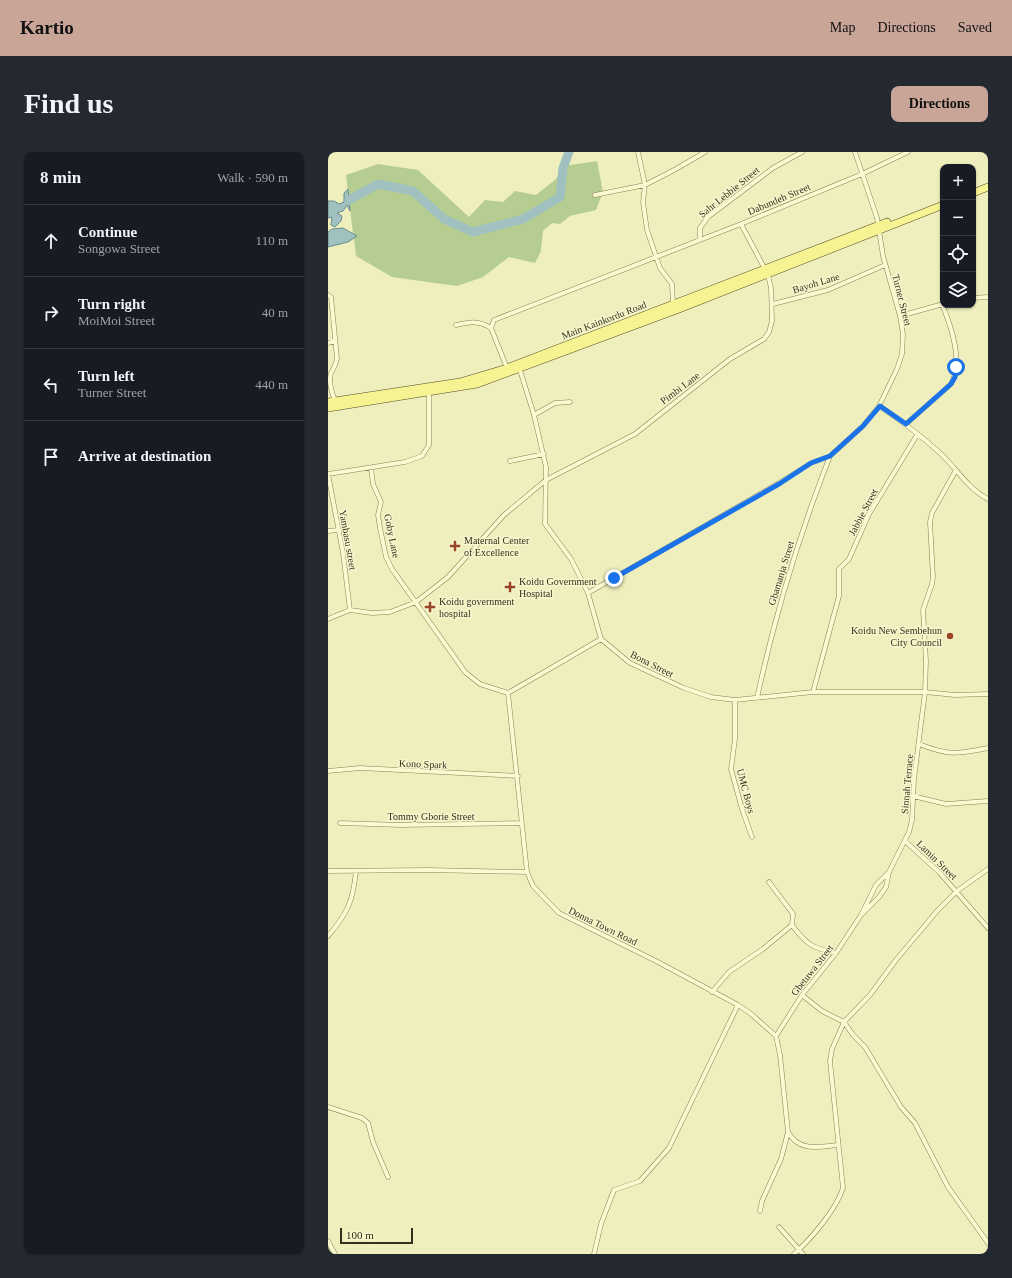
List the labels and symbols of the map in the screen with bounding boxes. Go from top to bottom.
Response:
street label: Sahr Lebbie Street [697,164,762,220]
street label: Dabundeh Street [746,181,812,217]
street label: Bayoh Lane [791,270,841,295]
street label: Turner Street [890,273,914,327]
street label: Main Kainkordu Road [560,299,648,341]
route start [947,358,965,376]
street label: Pimbi Lane [658,369,702,406]
street label: Jabbie Street [846,487,880,537]
street label: Yambasu street [337,509,359,571]
street label: Goby Lane [382,513,402,560]
place label: Maternal Center of Excellence [464,535,530,558]
street label: Gbamanja Street [766,539,796,607]
marker: Maternal Center of Excellence [449,540,461,552]
route end [605,569,623,587]
place label: Koidu Government Hospital [519,576,597,599]
marker: Koidu Government Hospital [504,581,516,593]
place label: Koidu government hospital [439,596,514,619]
marker: Koidu government hospital [424,601,436,613]
place label: Koidu New Sembehun City Council [851,625,942,648]
marker: Koidu New Sembehun City Council [945,631,955,641]
street label: Bona Street [629,648,676,680]
street label: Sinnah Terrace [899,753,915,814]
street label: Kono Spark [399,758,447,770]
street label: UMC Boys [735,767,757,815]
street label: Tommy Gborie Street [387,811,475,822]
street label: Lamin Street [914,838,960,882]
street label: Donna Town Road [567,905,639,947]
street label: Gbetuwa Street [789,942,836,998]
scale bar [340,1226,413,1245]

